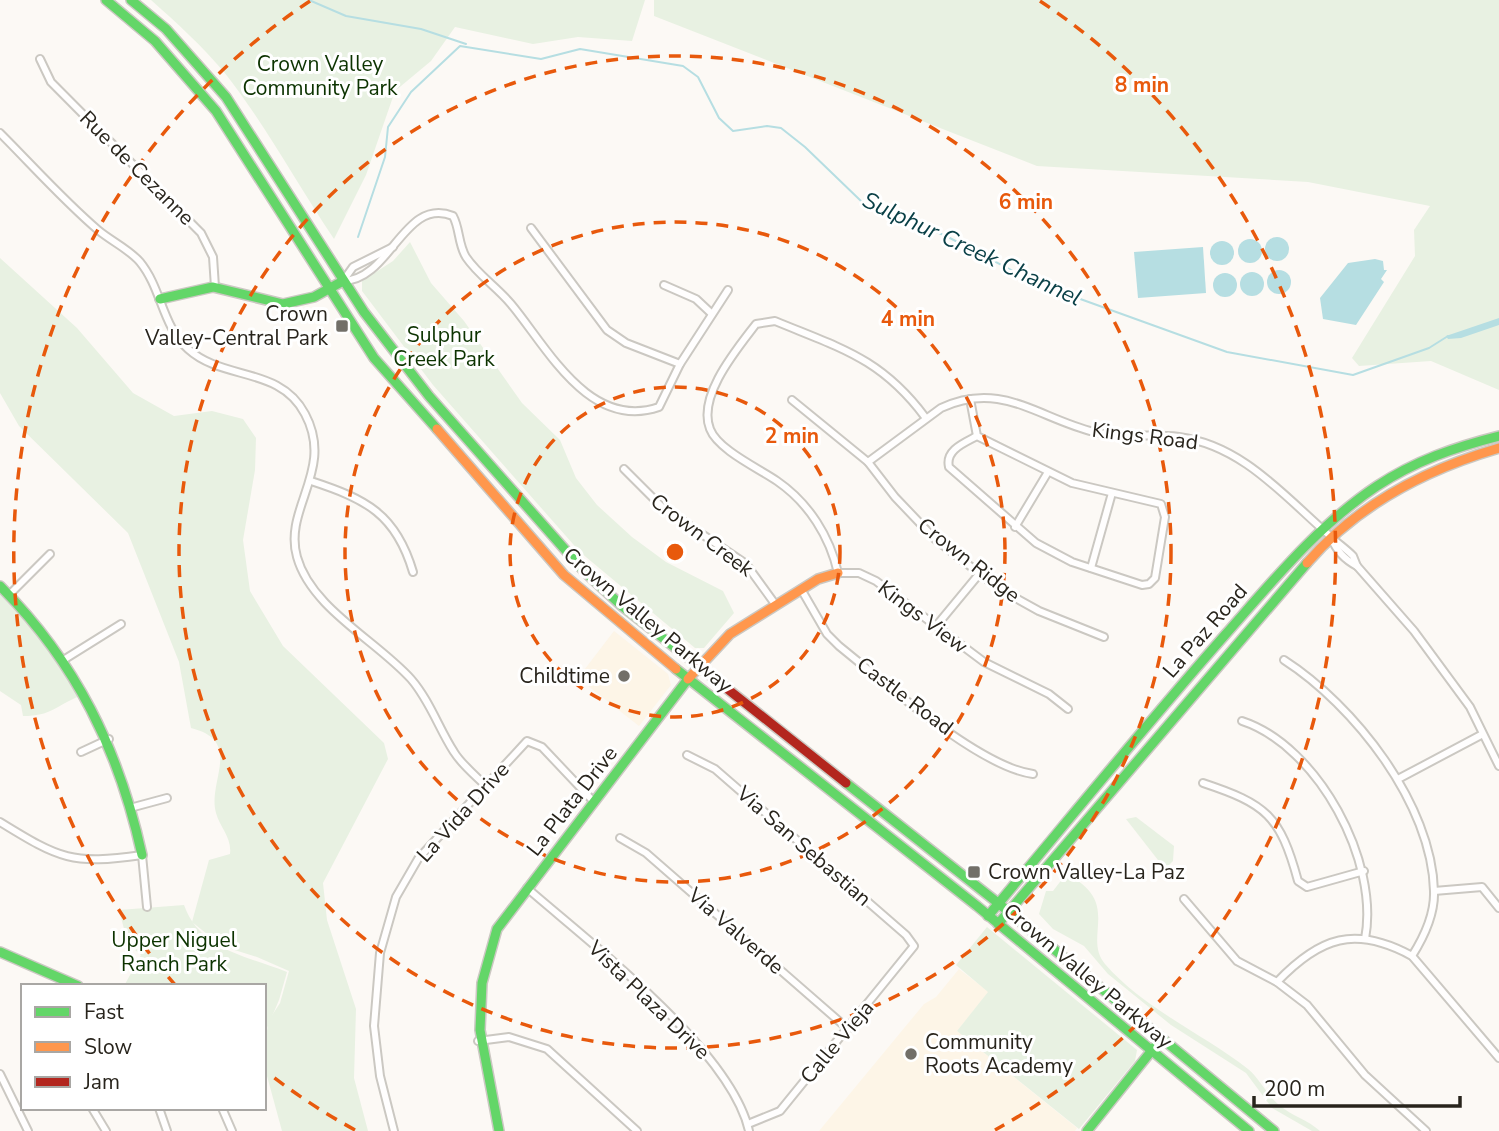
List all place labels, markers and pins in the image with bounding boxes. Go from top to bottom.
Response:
place label: Crown Valley-Central Park [144,300,328,352]
marker: Crown Valley-Central Park [334,318,350,334]
centre of rings [663,540,687,564]
place label: Childtime [519,662,610,690]
marker: Childtime [616,668,632,684]
place label: Crown Valley-La Paz [988,858,1185,886]
marker: Crown Valley-La Paz [966,864,982,880]
place label: Community Roots Academy [925,1028,1073,1080]
marker: Community Roots Academy [903,1046,919,1062]

